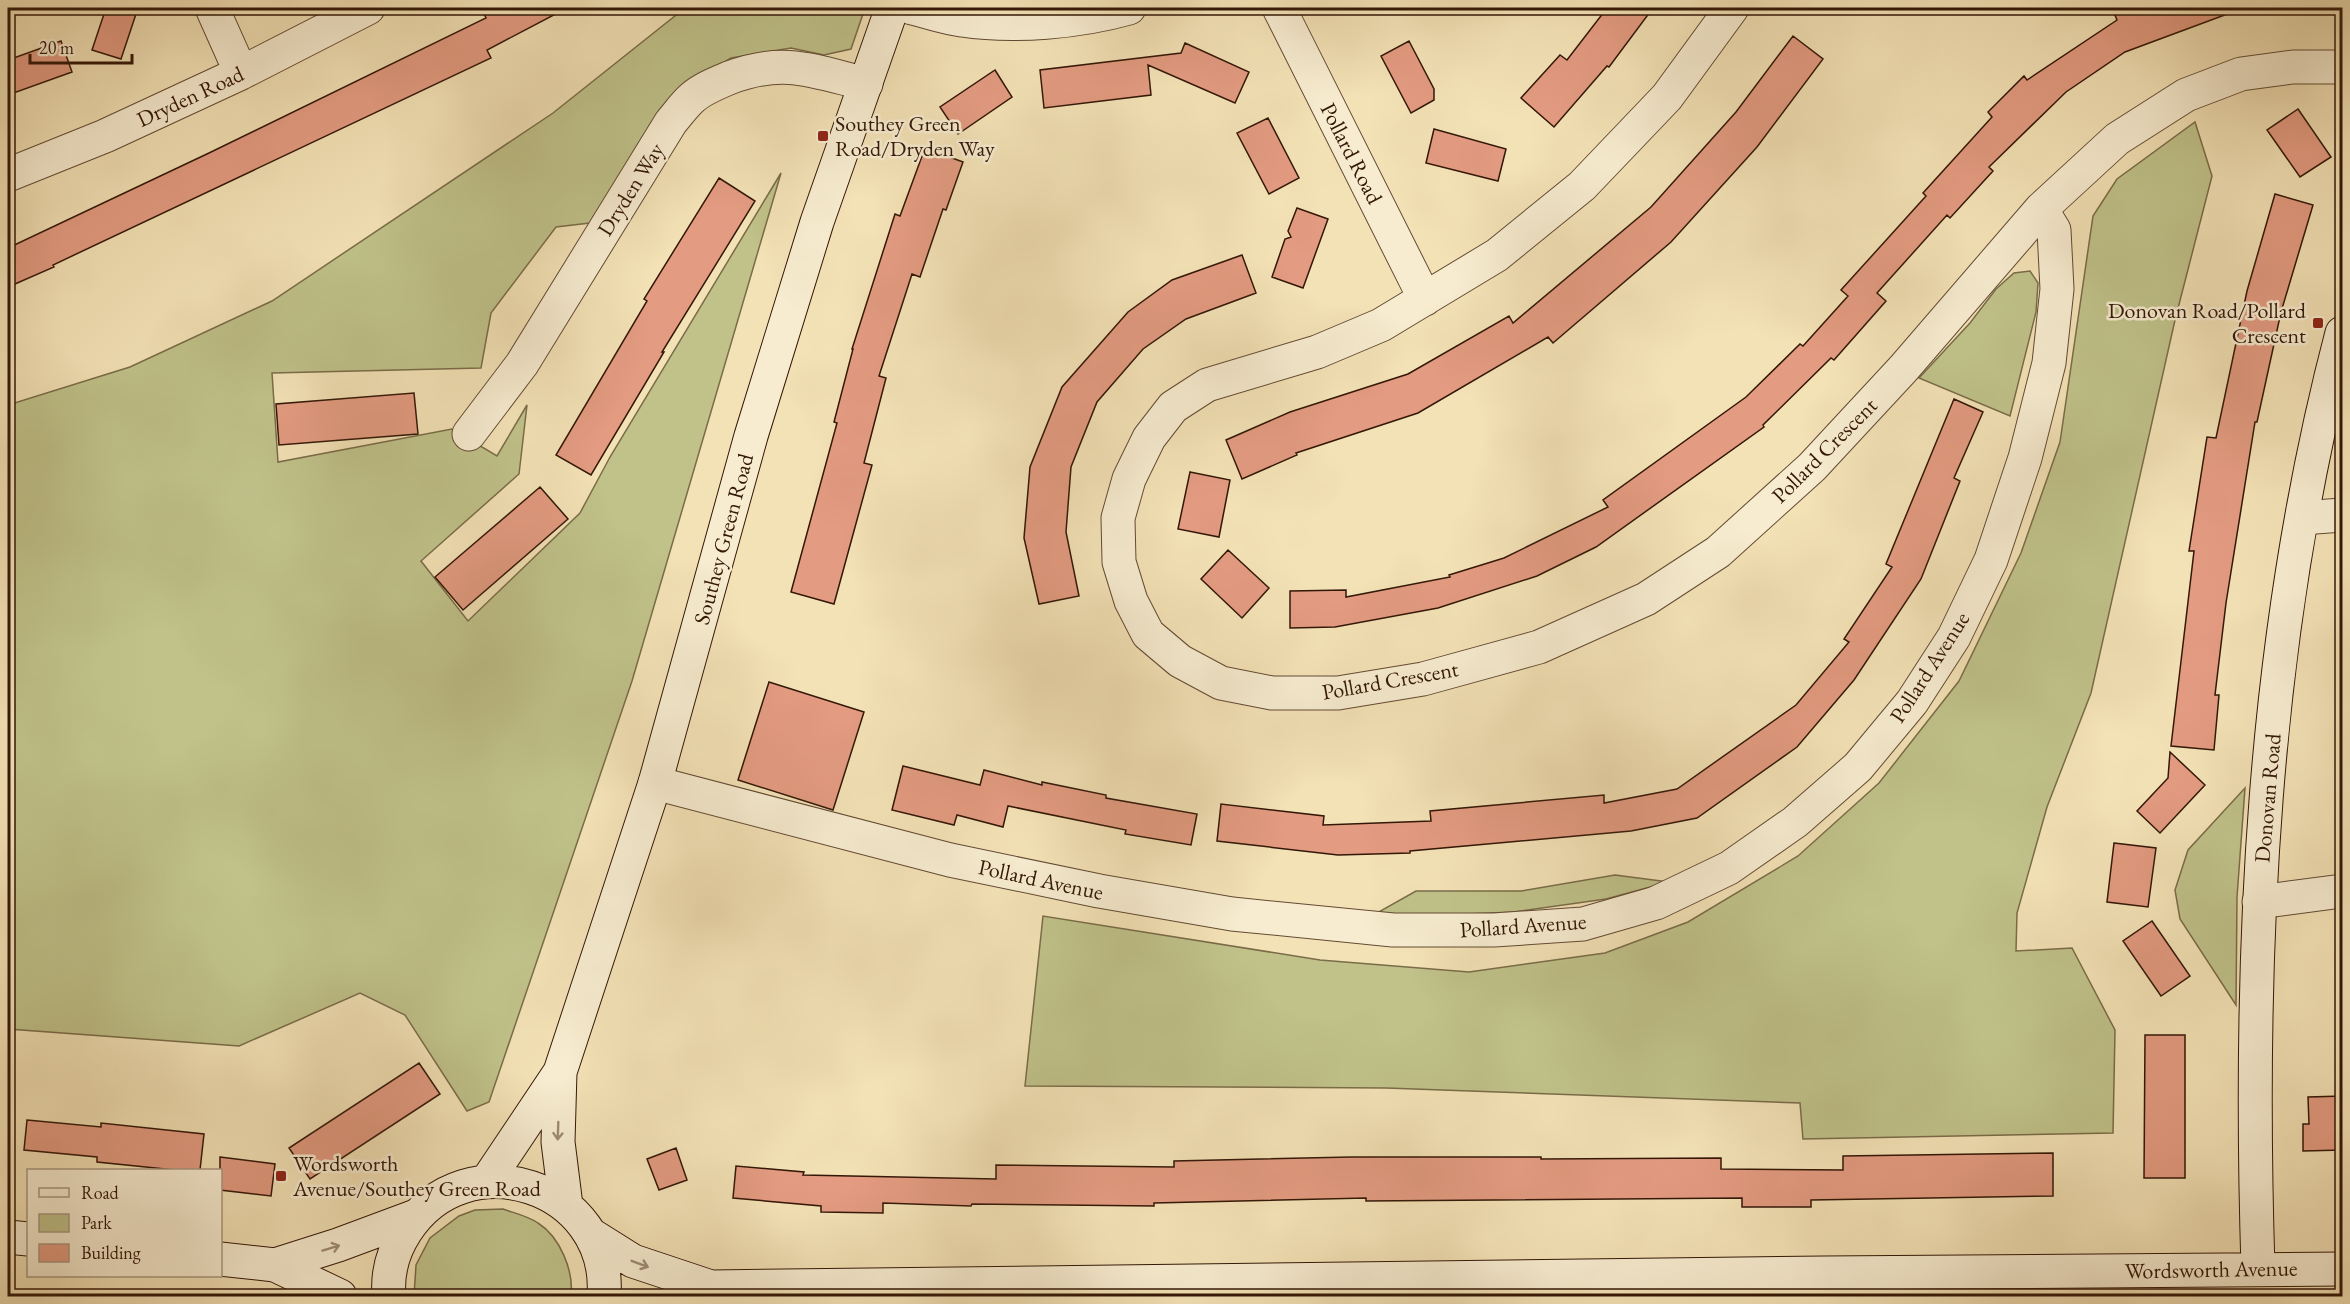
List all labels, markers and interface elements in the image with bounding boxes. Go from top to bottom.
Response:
scale bar [30,27,132,65]
text: 20 m [39,36,74,59]
street label: Dryden Road [132,59,249,134]
street label: Pollard Road [1314,98,1390,210]
place label: Southey Green Road/Dryden Way [835,109,995,163]
marker: Southey Green Road/Dryden Way [816,129,830,143]
street label: Dryden Way [590,137,671,241]
place label: Donovan Road/Pollard Crescent [2108,296,2307,350]
marker: Donovan Road/Pollard Crescent [2311,316,2325,330]
street label: Pollard Crescent [1765,391,1883,509]
street label: Southey Green Road [687,450,760,628]
street label: Pollard Avenue [1883,606,1976,728]
street label: Pollard Crescent [1320,654,1461,707]
street label: Donovan Road [2247,731,2288,864]
street label: Pollard Avenue [976,852,1106,907]
street label: Pollard Avenue [1459,907,1588,944]
one-way arrow [553,1120,564,1140]
place label: Wordsworth Avenue/Southey Green Road [292,1149,542,1203]
legend [27,1169,222,1277]
marker: Wordsworth Avenue/Southey Green Road [274,1169,288,1183]
text: Road [81,1181,120,1204]
text: Park [81,1211,112,1234]
text: Building [81,1241,141,1264]
one-way arrow [321,1241,340,1252]
street label: Wordsworth Avenue [2124,1253,2298,1286]
one-way arrow [630,1259,649,1270]

